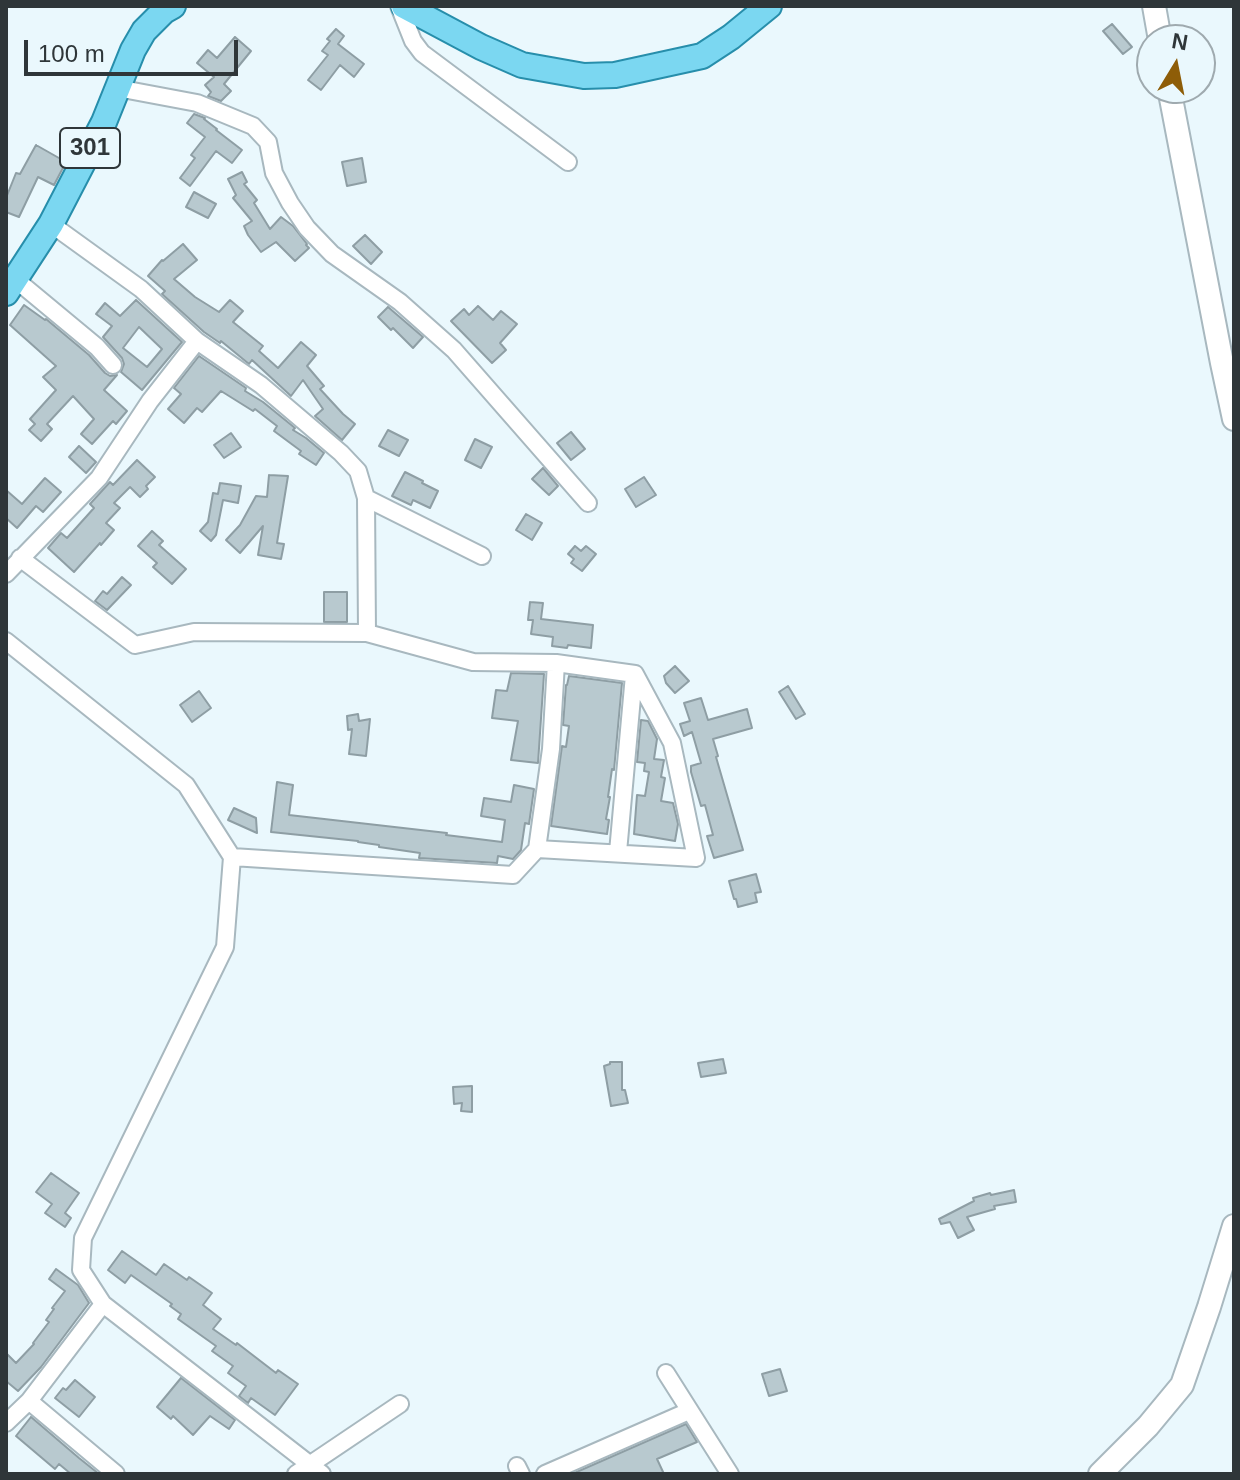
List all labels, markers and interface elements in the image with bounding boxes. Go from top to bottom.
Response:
scale bar [28,24,242,74]
north arrow [1136,24,1216,104]
text: N [1170,28,1190,56]
text: 100 m [38,40,105,67]
road number: 301 [60,128,120,168]

